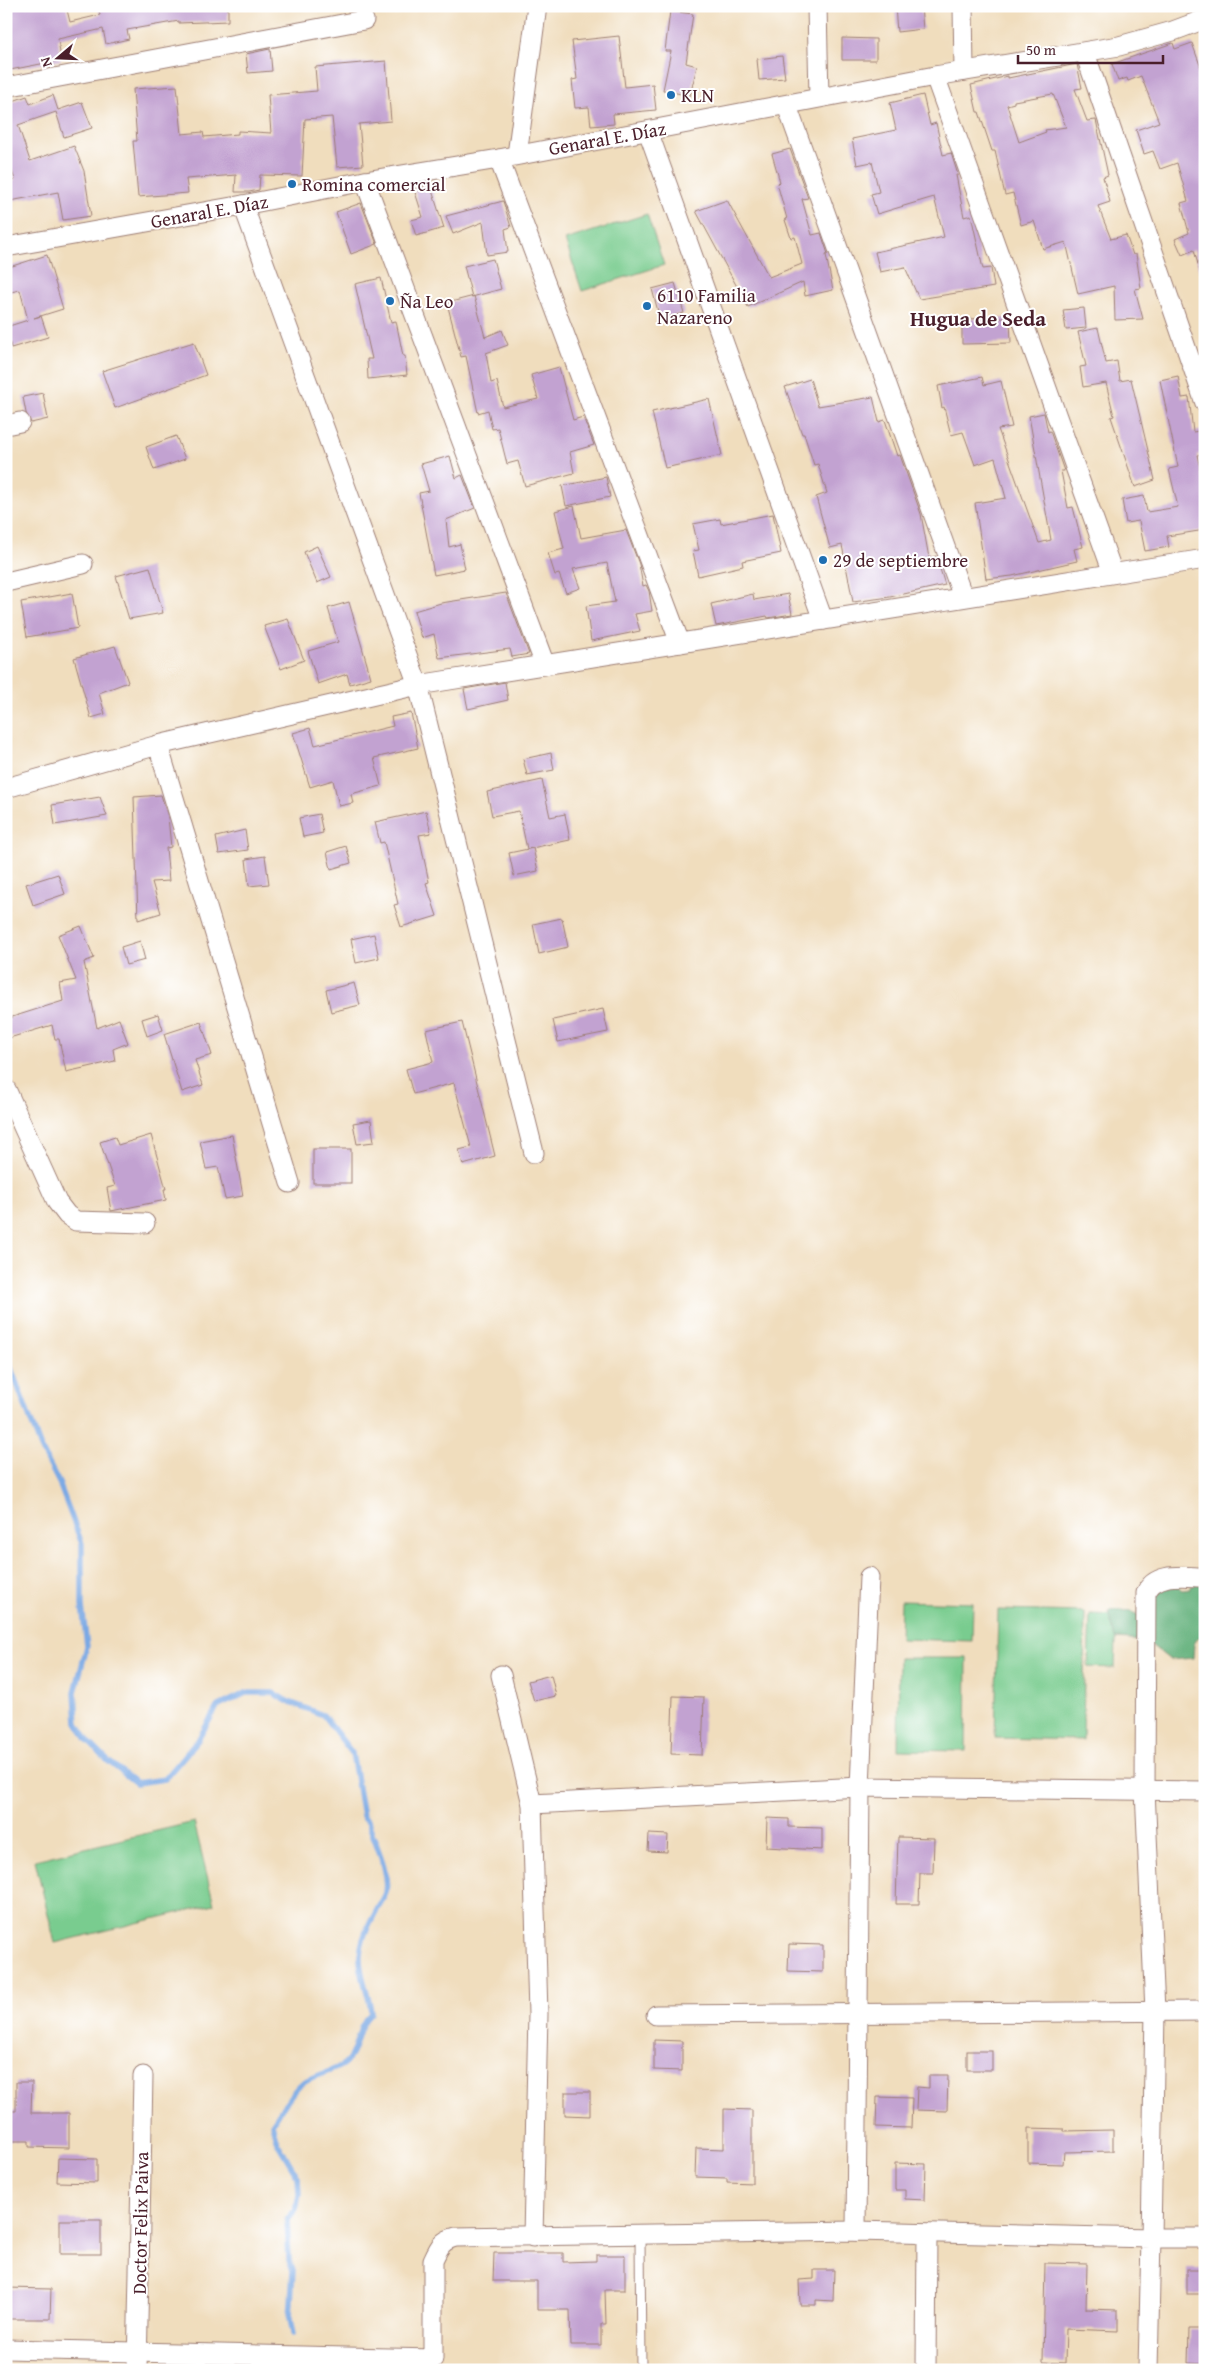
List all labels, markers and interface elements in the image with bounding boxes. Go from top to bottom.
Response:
north arrow [32,32,82,82]
scale bar [1018,32,1164,64]
text: 50 m [1026,39,1057,60]
text: N [35,54,57,70]
place label: KLN [681,81,714,109]
marker: KLN [665,89,677,101]
street label: Genaral E. Díaz [546,114,668,162]
place label: Romina comercial [302,170,446,198]
marker: Romina comercial [286,178,298,190]
street label: Genaral E. Díaz [148,187,270,235]
place label: 6110 Familia Nazareno [657,281,756,331]
place label: Ña Leo [400,287,453,315]
marker: Ña Leo [384,295,396,307]
marker: 6110 Familia Nazareno [641,300,653,312]
district label: Hugua de Seda [910,303,1046,334]
place label: 29 de septiembre [833,546,968,574]
marker: 29 de septiembre [817,554,829,566]
street label: Doctor Felix Paiva [125,2151,155,2295]

